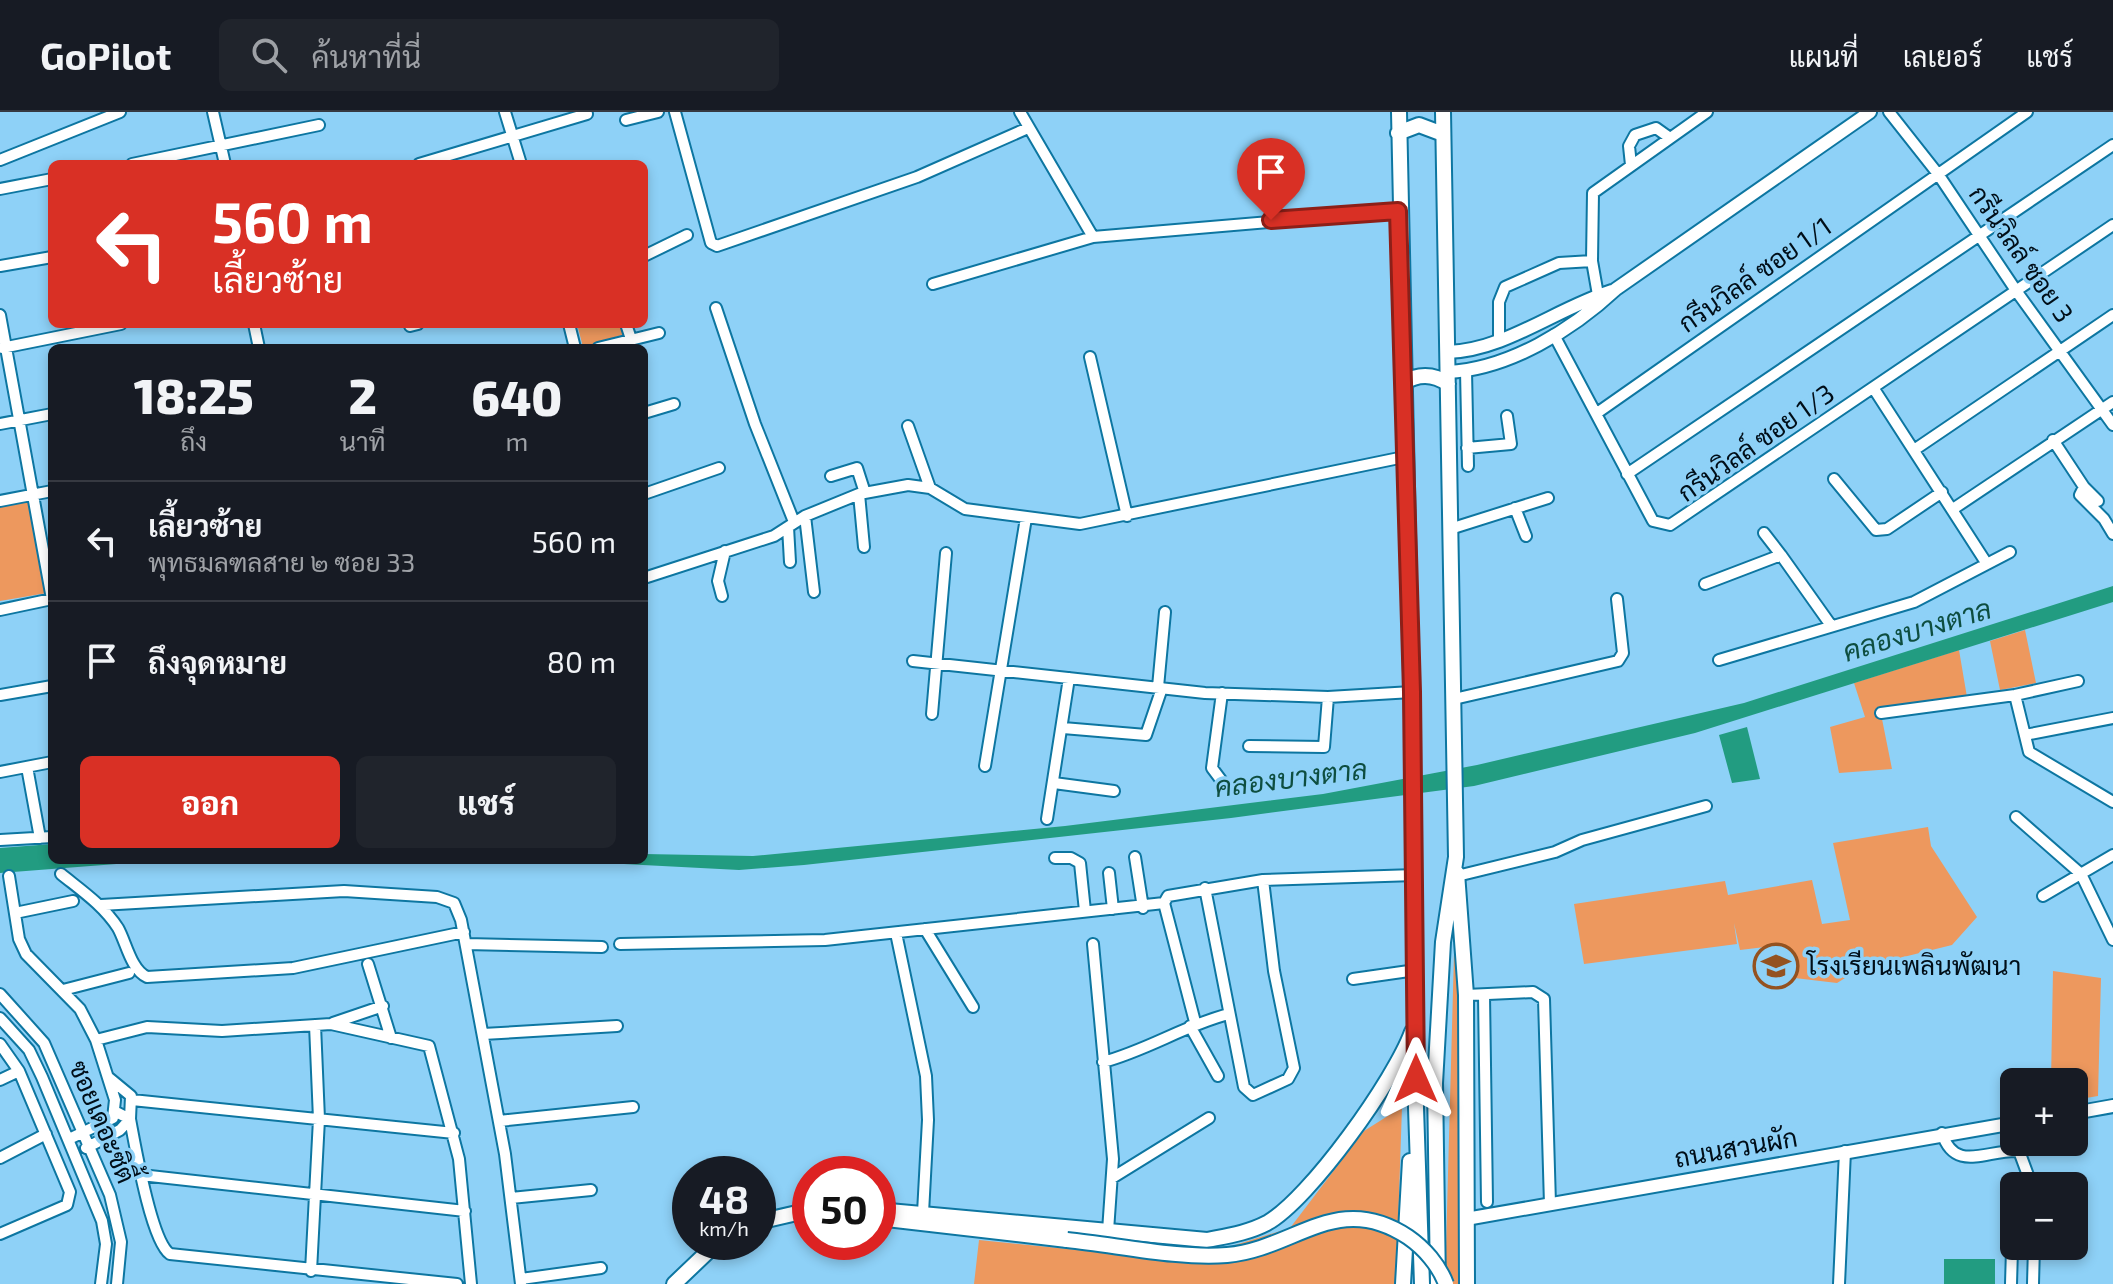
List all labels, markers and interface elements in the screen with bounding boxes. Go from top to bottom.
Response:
search box [219,19,779,91]
text: GoPilot [40,32,171,78]
icon: search [247,33,291,77]
text: ค้นหาที่นี่ [311,38,421,74]
text: แผนที่ [1789,39,1859,73]
text: เลเยอร์ [1903,39,1982,73]
text: แชร์ [2026,39,2073,73]
pin [1237,138,1305,220]
icon: arrive [1249,150,1293,194]
street label: กรีนวิลล์ ซอย 3 [1964,179,2081,327]
text: 560 m [212,187,373,254]
icon: left [80,192,184,296]
street label: กรีนวิลล์ ซอย 1/1 [1672,210,1837,338]
text: เลี้ยวซ้าย [212,257,343,300]
text: 18:25 [134,366,254,424]
text: 2 [348,366,377,424]
text: 640 [471,368,562,426]
street label: กรีนวิลล์ ซอย 1/3 [1671,376,1839,507]
text: ถึง [180,425,207,456]
text: นาที [339,425,386,456]
text: m [505,425,528,456]
text: เลี้ยวซ้าย [148,507,262,543]
icon: left [80,519,124,563]
text: 560 m [532,523,616,559]
text: พุทธมลฑลสาย ๒ ซอย 33 [148,546,415,577]
water label: คลองบางตาล [1838,590,1995,668]
icon: arrive [80,639,124,683]
text: 80 m [547,643,616,679]
text: ถึงจุดหมาย [148,644,287,680]
water label: คลองบางตาล [1213,751,1369,803]
button: ออก [80,756,340,848]
button: แชร์ [356,756,616,848]
school or university icon: โรงเรียนเพลินพัฒนา [1752,942,1800,990]
place label: โรงเรียนเพลินพัฒนา [1805,949,2021,980]
position arrow [1374,1037,1458,1121]
street label: ซอยเดอะซิตี้ [64,1053,149,1189]
map controls [2000,1068,2088,1260]
button: + [2000,1068,2088,1156]
street label: ถนนสวนผัก [1672,1120,1800,1173]
speed limit sign: 50 [792,1156,896,1260]
button: − [2000,1172,2088,1260]
text: 48 [699,1174,749,1222]
text: km/h [699,1216,749,1240]

